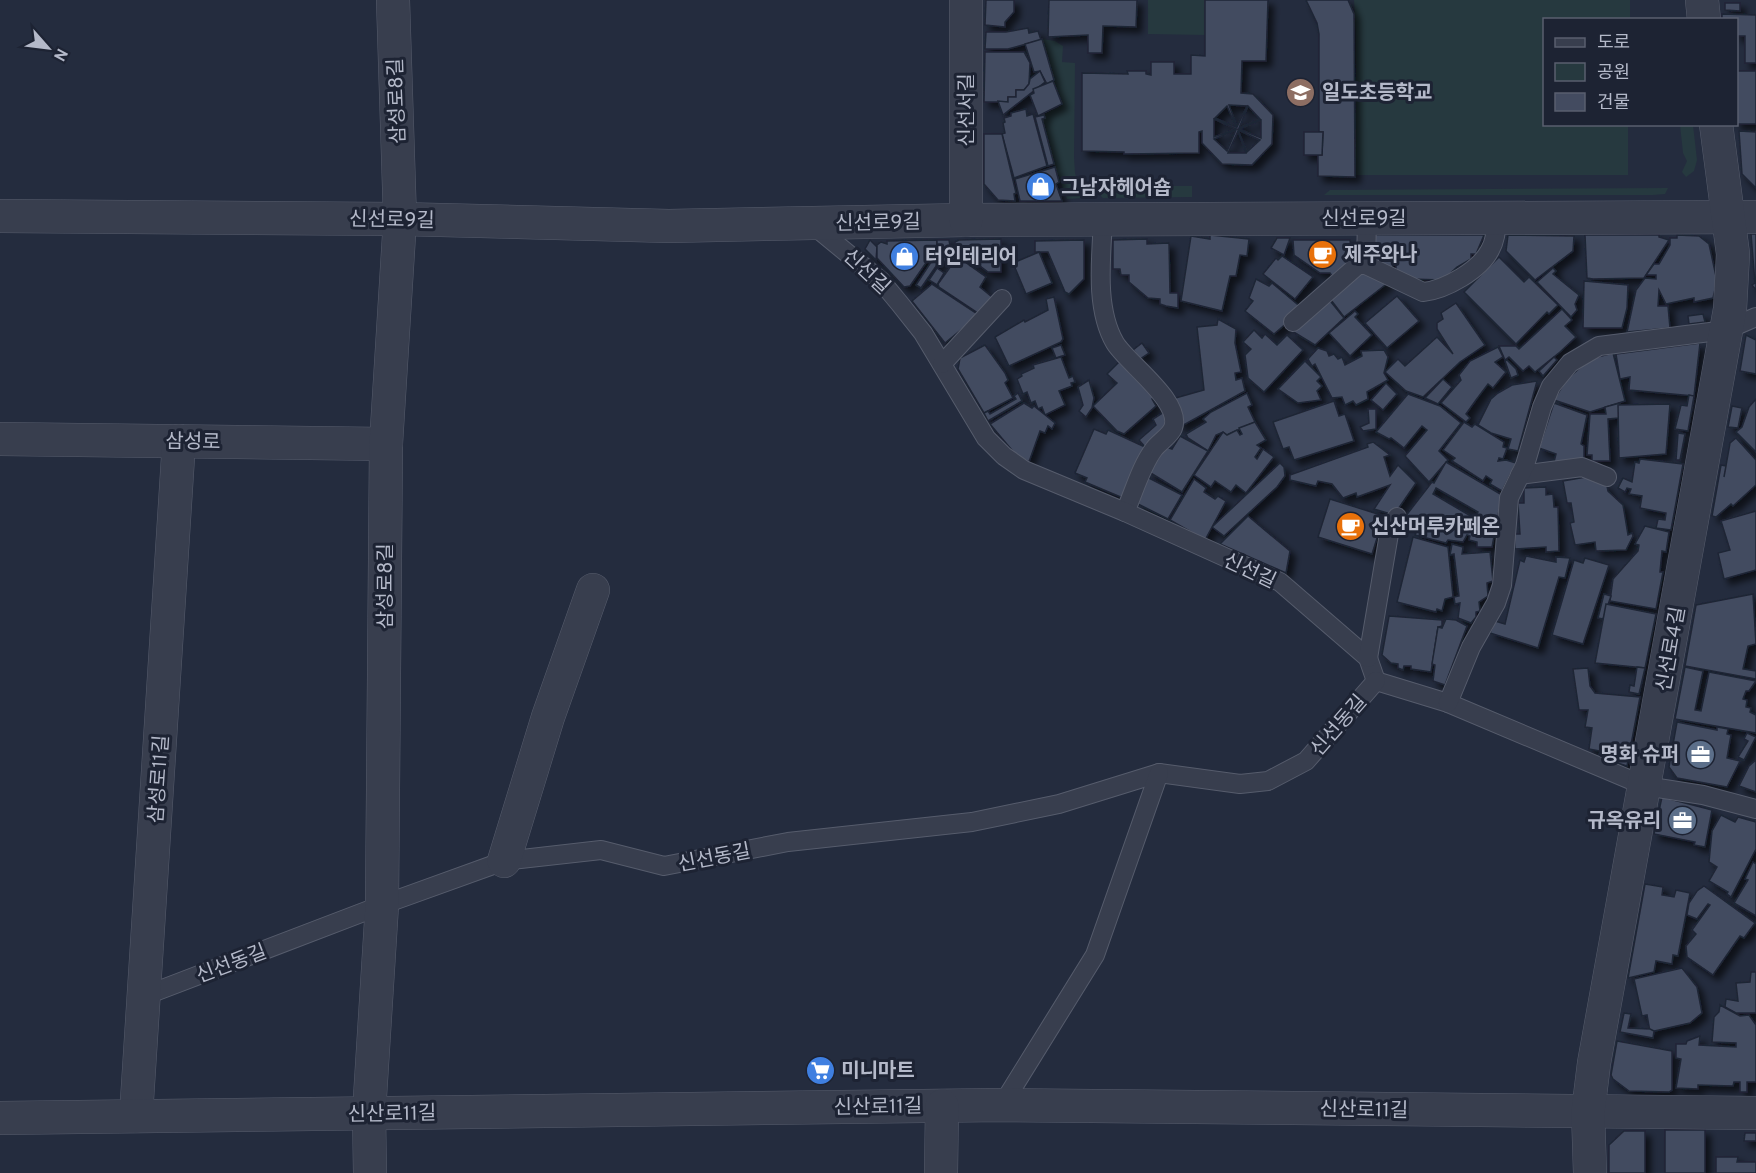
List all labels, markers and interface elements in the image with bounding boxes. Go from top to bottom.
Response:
north arrow [18,18,78,78]
legend [1543,18,1738,126]
text: 도로 [1597,32,1630,55]
text: N [48,44,71,64]
street label: 삼성로8길 [384,58,412,144]
text: 공원 [1597,62,1630,85]
street label: 신선서길 [955,73,981,147]
school or university icon: 일도초등학교 [1285,76,1317,108]
place label: 일도초등학교 [1322,81,1432,107]
text: 건물 [1597,92,1630,115]
shop icon: 그남자헤어숍 [1024,171,1056,203]
place label: 그남자헤어숍 [1061,176,1171,202]
street label: 신선로9길 [349,207,435,235]
street label: 신선로9길 [1321,207,1407,233]
street label: 신선로9길 [835,210,921,238]
cafe icon: 제주와나 [1307,238,1339,270]
shop icon: 터인테리어 [888,240,920,272]
place label: 제주와나 [1344,243,1418,269]
street label: 신선길 [837,244,895,301]
place label: 터인테리어 [925,245,1017,271]
street label: 삼성로 [165,430,221,456]
cafe icon: 신산머루카페온 [1334,510,1366,542]
place label: 신산머루카페온 [1371,515,1500,541]
street label: 삼성로8길 [374,543,400,629]
street label: 신선길 [1219,548,1280,595]
street label: 신선로4길 [1652,605,1692,694]
street label: 신선동길 [1306,690,1373,763]
street label: 삼성로11길 [144,734,176,824]
office icon: 명화 슈퍼 [1684,738,1716,770]
place label: 명화 슈퍼 [1600,743,1679,769]
office icon: 규옥유리 [1666,804,1698,836]
place label: 규옥유리 [1587,809,1661,835]
street label: 신선동길 [676,839,753,879]
street label: 신선동길 [193,940,271,990]
supermarket icon: 미니마트 [804,1054,836,1086]
place label: 미니마트 [841,1059,915,1085]
street label: 신산로11길 [834,1094,923,1122]
street label: 신산로11길 [1319,1097,1408,1125]
street label: 신산로11길 [348,1101,437,1129]

